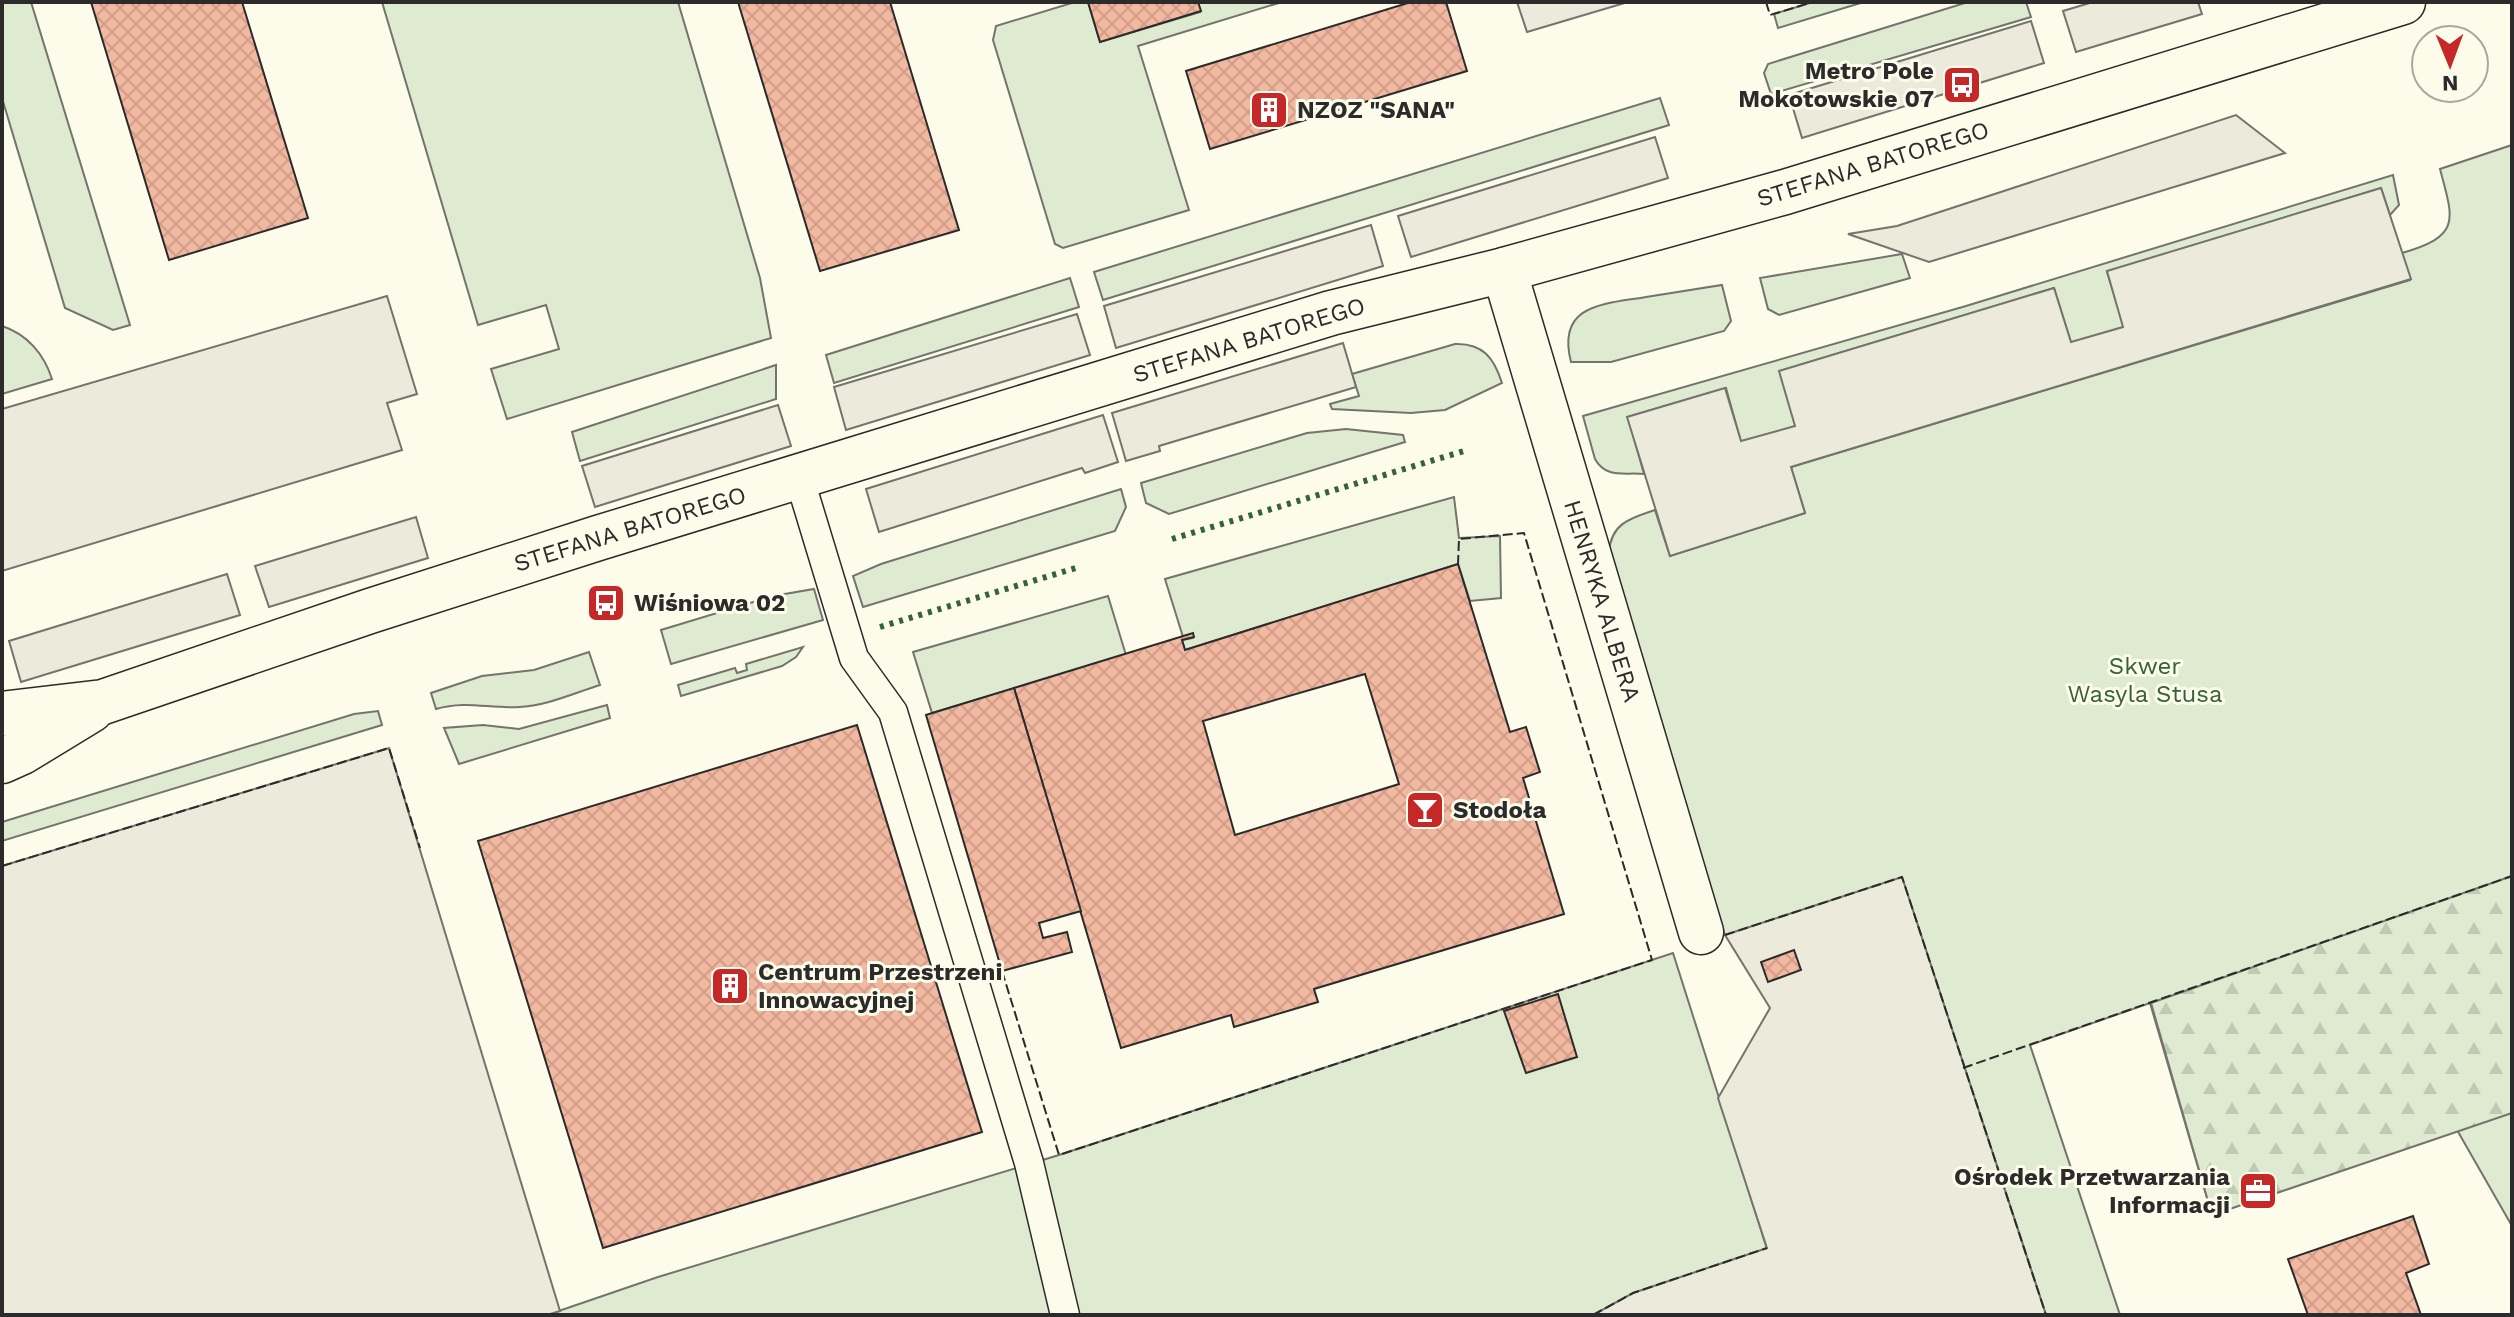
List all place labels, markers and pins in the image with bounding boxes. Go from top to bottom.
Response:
place label: Metro Pole Mokotowskie 07 [1738,57,1934,113]
bus stop icon: Metro Pole Mokotowskie 07 [1941,64,1983,106]
building icon: NZOZ "SANA" [1248,89,1290,131]
place label: NZOZ "SANA" [1297,96,1455,124]
bus stop icon: Wiśniowa 02 [585,582,627,624]
place label: Wiśniowa 02 [634,589,785,617]
bar icon: Stodoła [1404,789,1446,831]
place label: Stodoła [1453,796,1547,824]
place label: Centrum Przestrzeni Innowacyjnej [758,958,1002,1014]
building icon: Centrum Przestrzeni Innowacyjnej [709,965,751,1007]
place label: Ośrodek Przetwarzania Informacji [1954,1163,2230,1219]
office icon: Ośrodek Przetwarzania Informacji [2237,1170,2279,1212]

